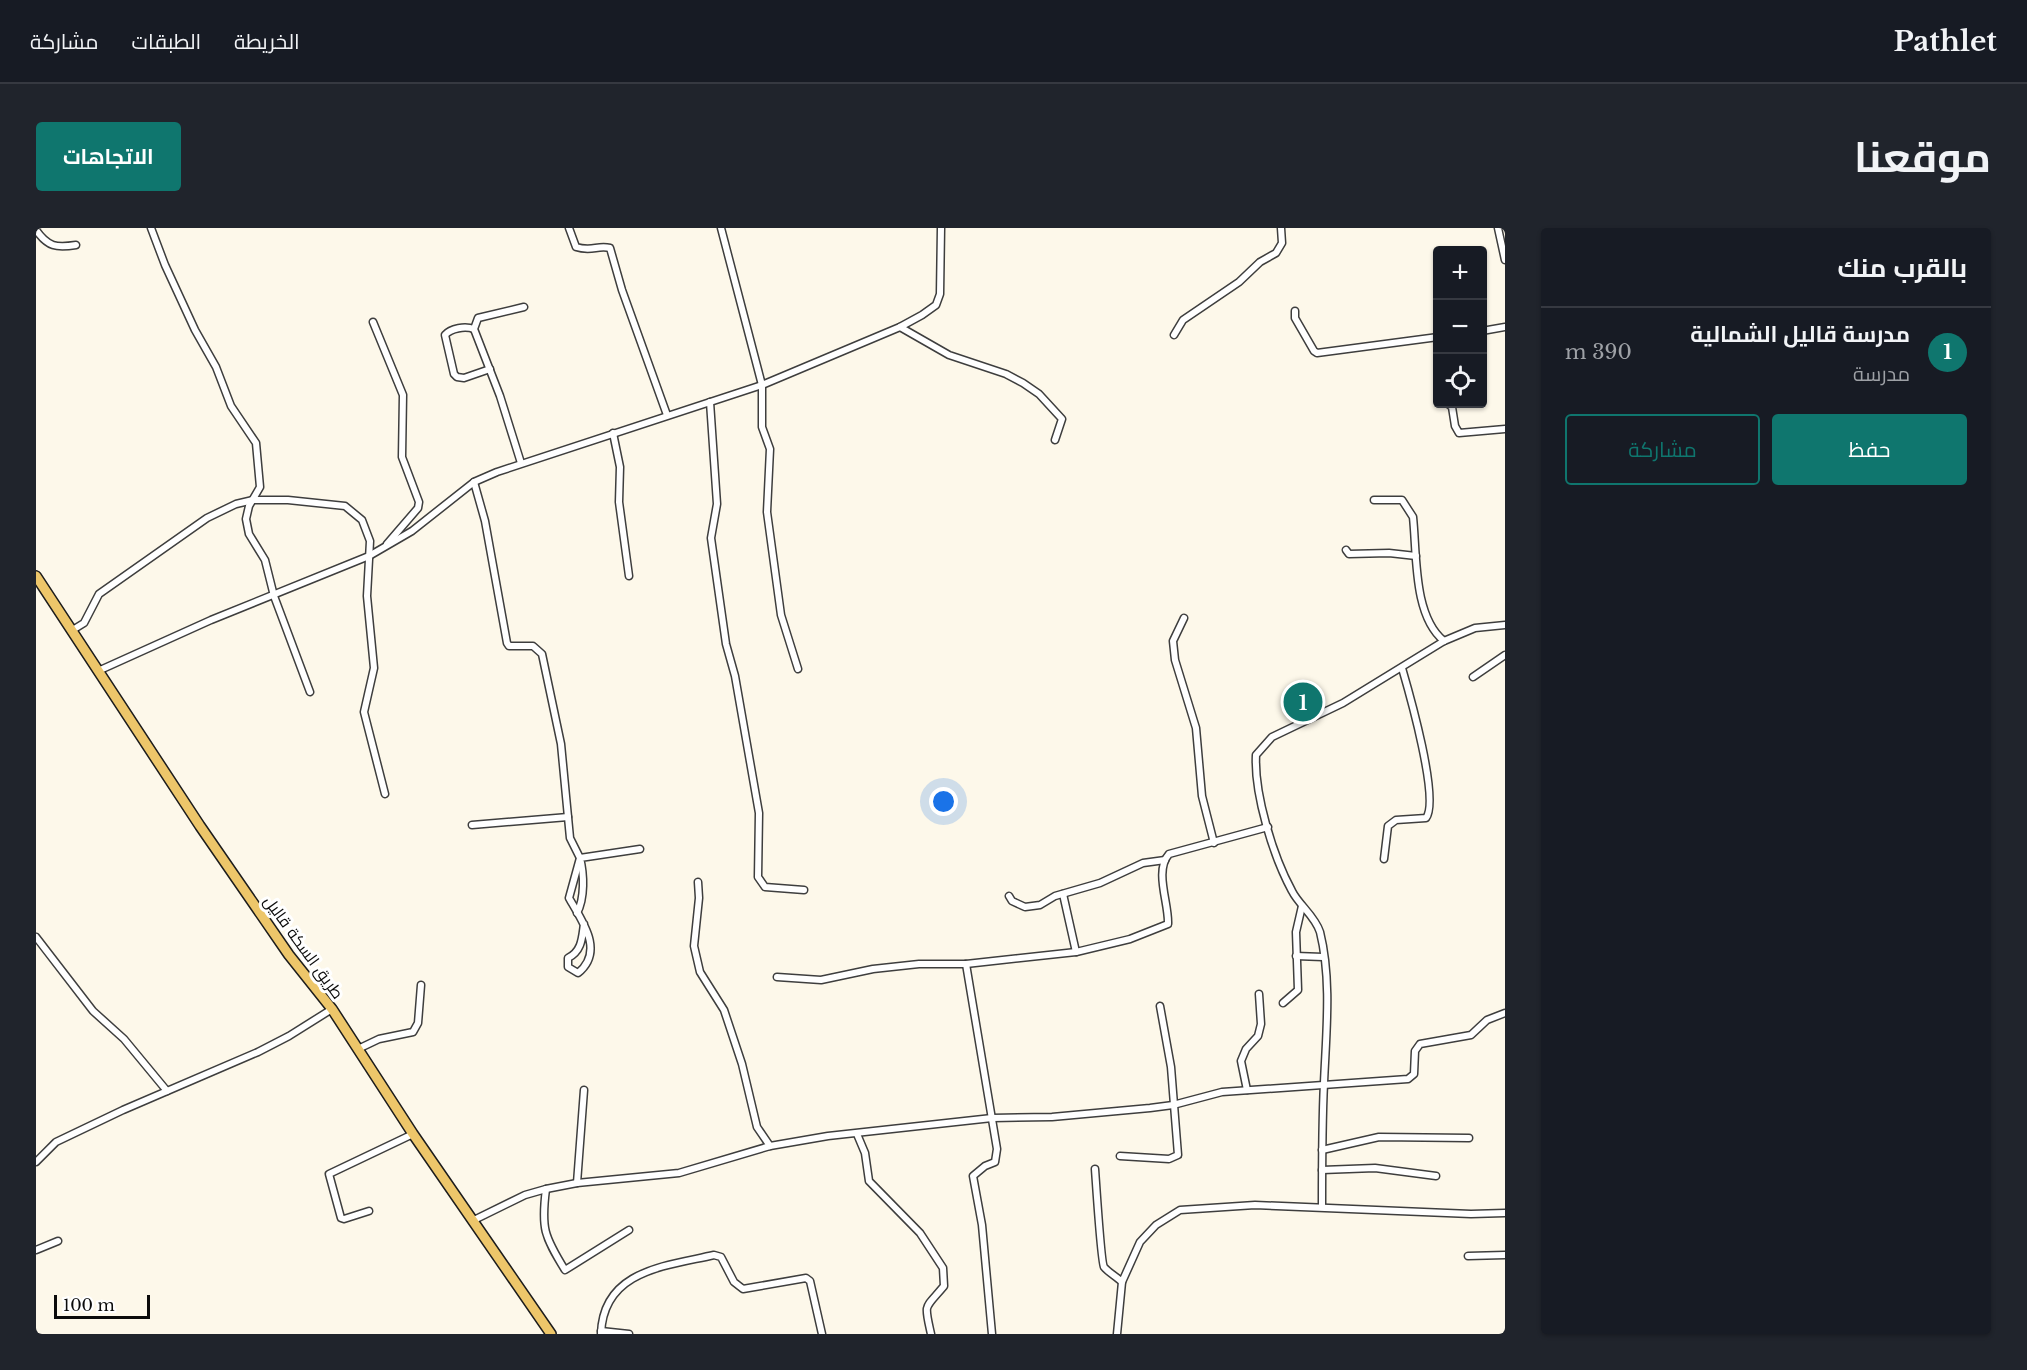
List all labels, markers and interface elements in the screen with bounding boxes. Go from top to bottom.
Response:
text: Pathlet [1893,24,1997,59]
text: مشاركة [30,29,99,55]
text: الطبقات [132,29,201,55]
text: الخريطة [234,29,300,55]
button: الاتجاهات [36,122,181,191]
text: موقعنا [1854,131,1991,183]
map controls [1433,246,1487,408]
button: + [1433,246,1487,300]
text: بالقرب منك [1837,252,1967,284]
button: − [1433,300,1487,354]
text: مدرسة قاليل الشمالية [1690,321,1910,348]
text: 390 m [1565,340,1632,364]
text: 1 [1943,340,1952,364]
button: locate [1433,354,1487,408]
text: مدرسة [1853,362,1910,386]
button: مشاركة [1565,414,1760,485]
button: حفظ [1772,414,1967,485]
pin: 1 [1284,680,1322,724]
your location [929,787,958,816]
street label: طريق السكة قاليل [259,891,348,1003]
scale bar [54,1292,150,1320]
text: 100 m [63,1295,115,1315]

